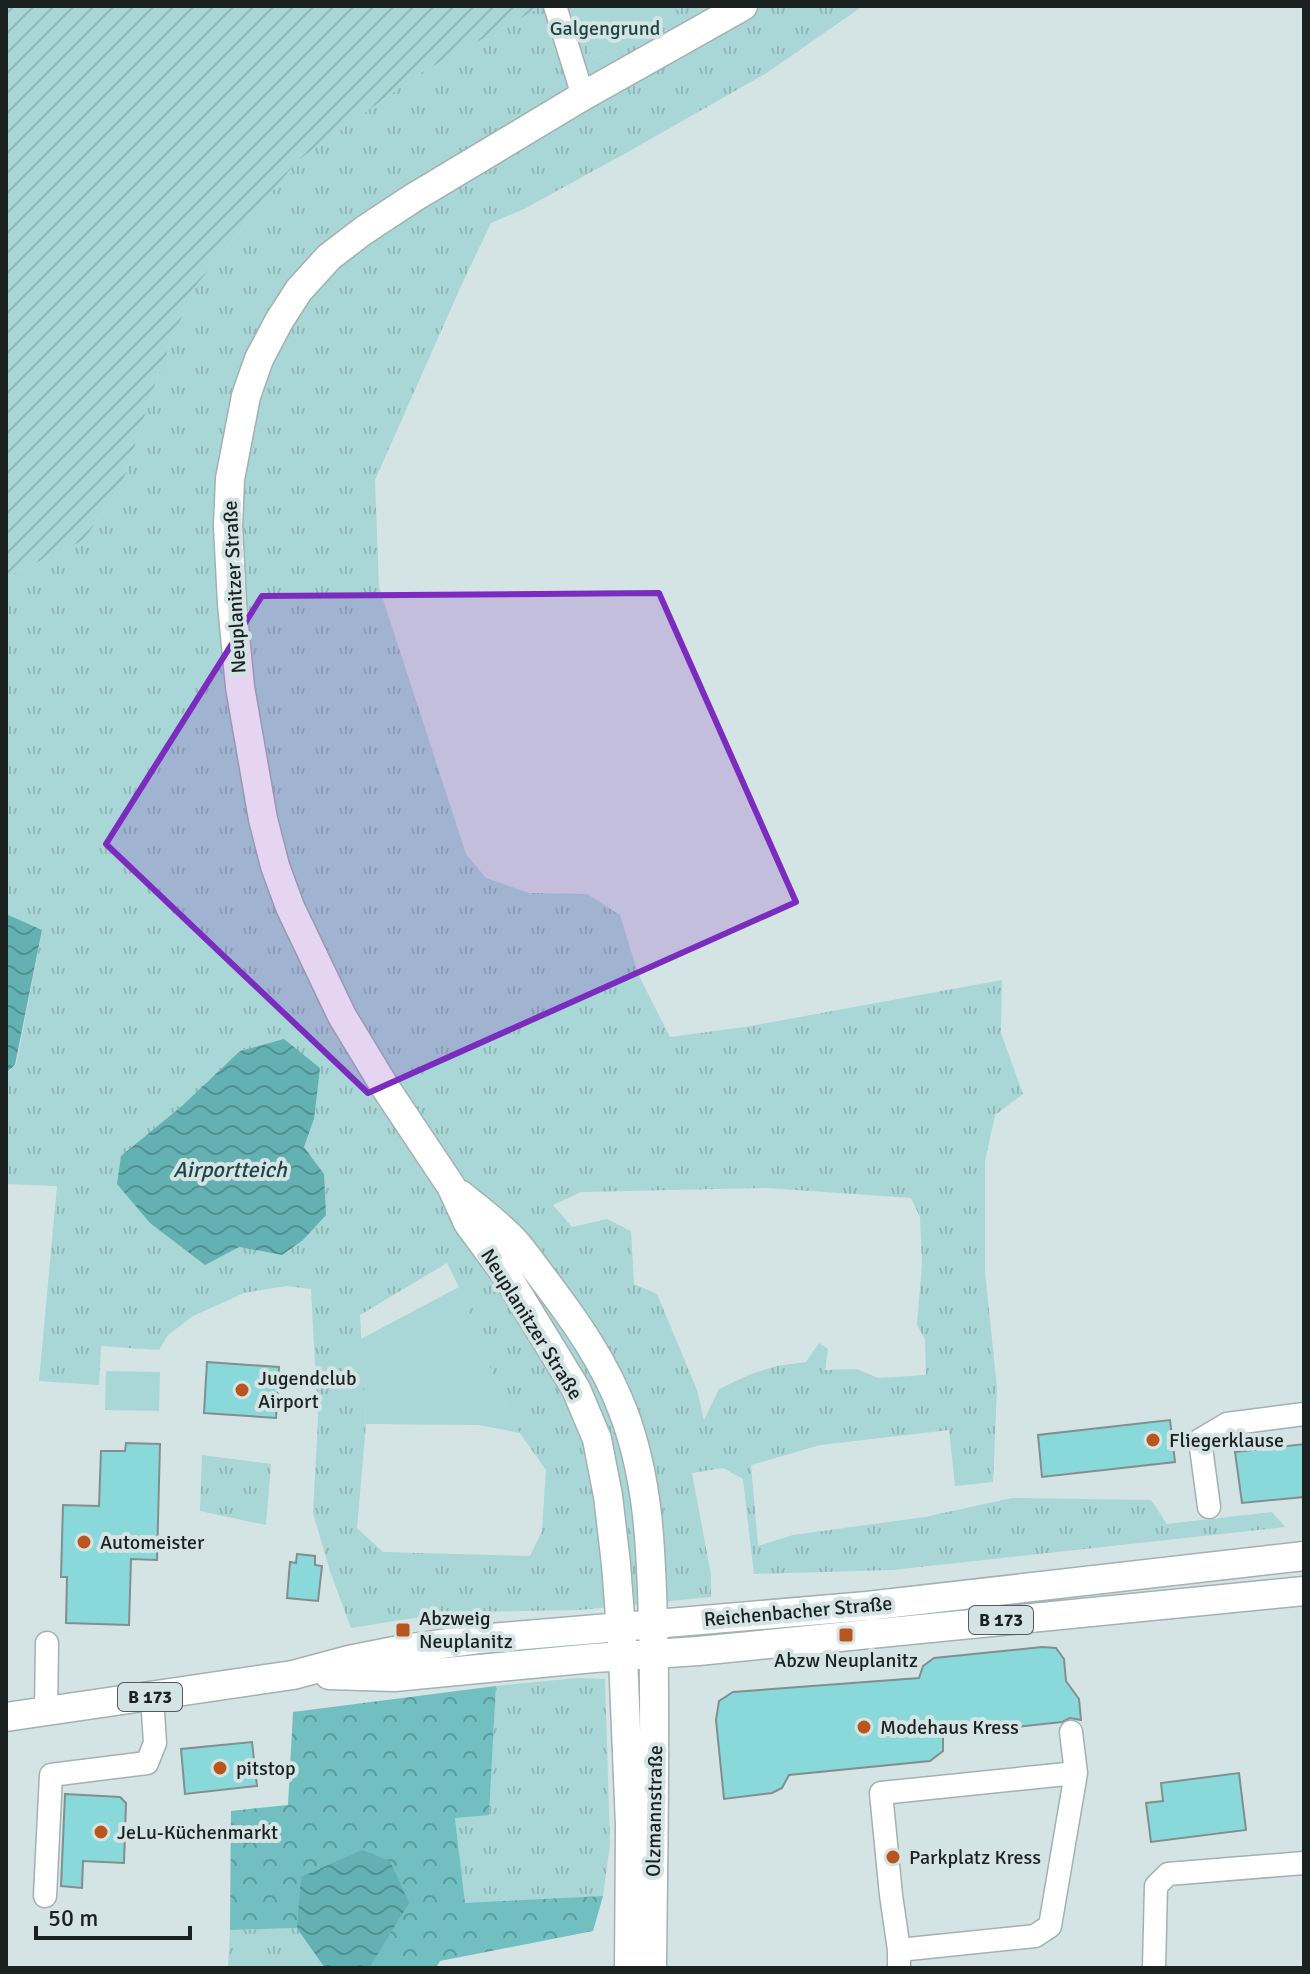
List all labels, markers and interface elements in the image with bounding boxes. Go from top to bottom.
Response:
park label: Galgengrund [550,16,660,41]
street label: Neuplanitzer Straße [217,500,252,674]
water label: Airportteich [173,1156,288,1183]
street label: Neuplanitzer Straße [475,1244,588,1404]
place label: Jugendclub Airport [258,1366,357,1414]
marker: Jugendclub Airport [233,1381,251,1399]
place label: Fliegerklause [1169,1428,1284,1453]
marker: Fliegerklause [1144,1431,1162,1449]
place label: Automeister [100,1530,205,1555]
marker: Automeister [75,1533,93,1551]
street label: Reichenbacher Straße [703,1591,893,1632]
place label: Abzweig Neuplanitz [419,1606,513,1654]
road number: B 173 [969,1606,1033,1634]
marker: Abzweig Neuplanitz [394,1621,412,1639]
marker: Abzw Neuplanitz [837,1626,855,1644]
place label: Abzw Neuplanitz [774,1648,918,1673]
road number: B 173 [118,1683,182,1711]
place label: Modehaus Kress [880,1715,1019,1740]
marker: Modehaus Kress [855,1718,873,1736]
street label: Olzmannstraße [641,1745,668,1877]
place label: pitstop [236,1756,296,1781]
marker: pitstop [211,1759,229,1777]
place label: JeLu-Küchenmarkt [117,1820,278,1845]
marker: JeLu-Küchenmarkt [92,1823,110,1841]
place label: Parkplatz Kress [909,1845,1041,1870]
marker: Parkplatz Kress [884,1848,902,1866]
scale bar [36,1890,190,1940]
text: 50 m [48,1903,98,1933]

